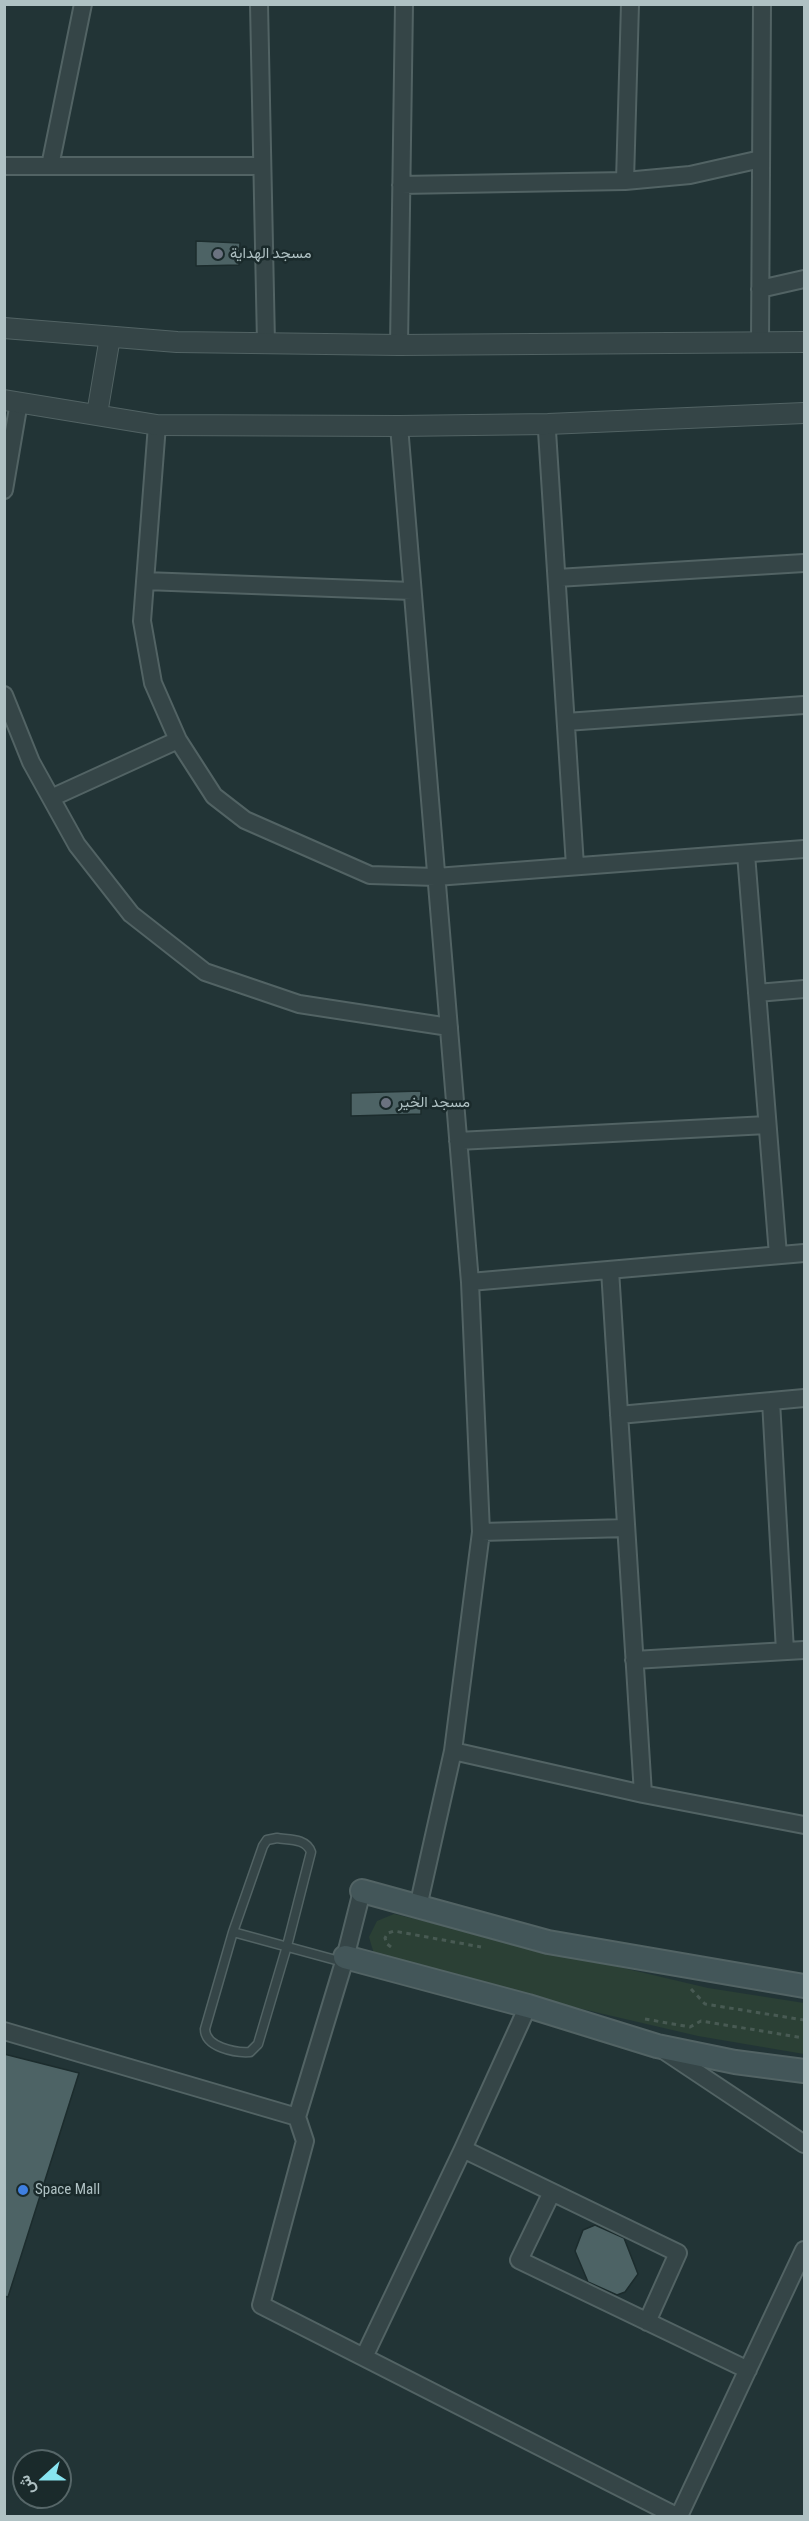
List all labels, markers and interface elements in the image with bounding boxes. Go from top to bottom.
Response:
place label: مسجد الهداية [230,245,311,263]
marker: مسجد الهداية [211,247,225,261]
place label: مسجد الخير [398,1094,470,1112]
marker: مسجد الخير [379,1096,393,1110]
place label: Space Mall [35,2181,100,2199]
marker: Space Mall [16,2183,30,2197]
north arrow [12,2449,72,2509]
text: ش [14,2473,39,2497]

